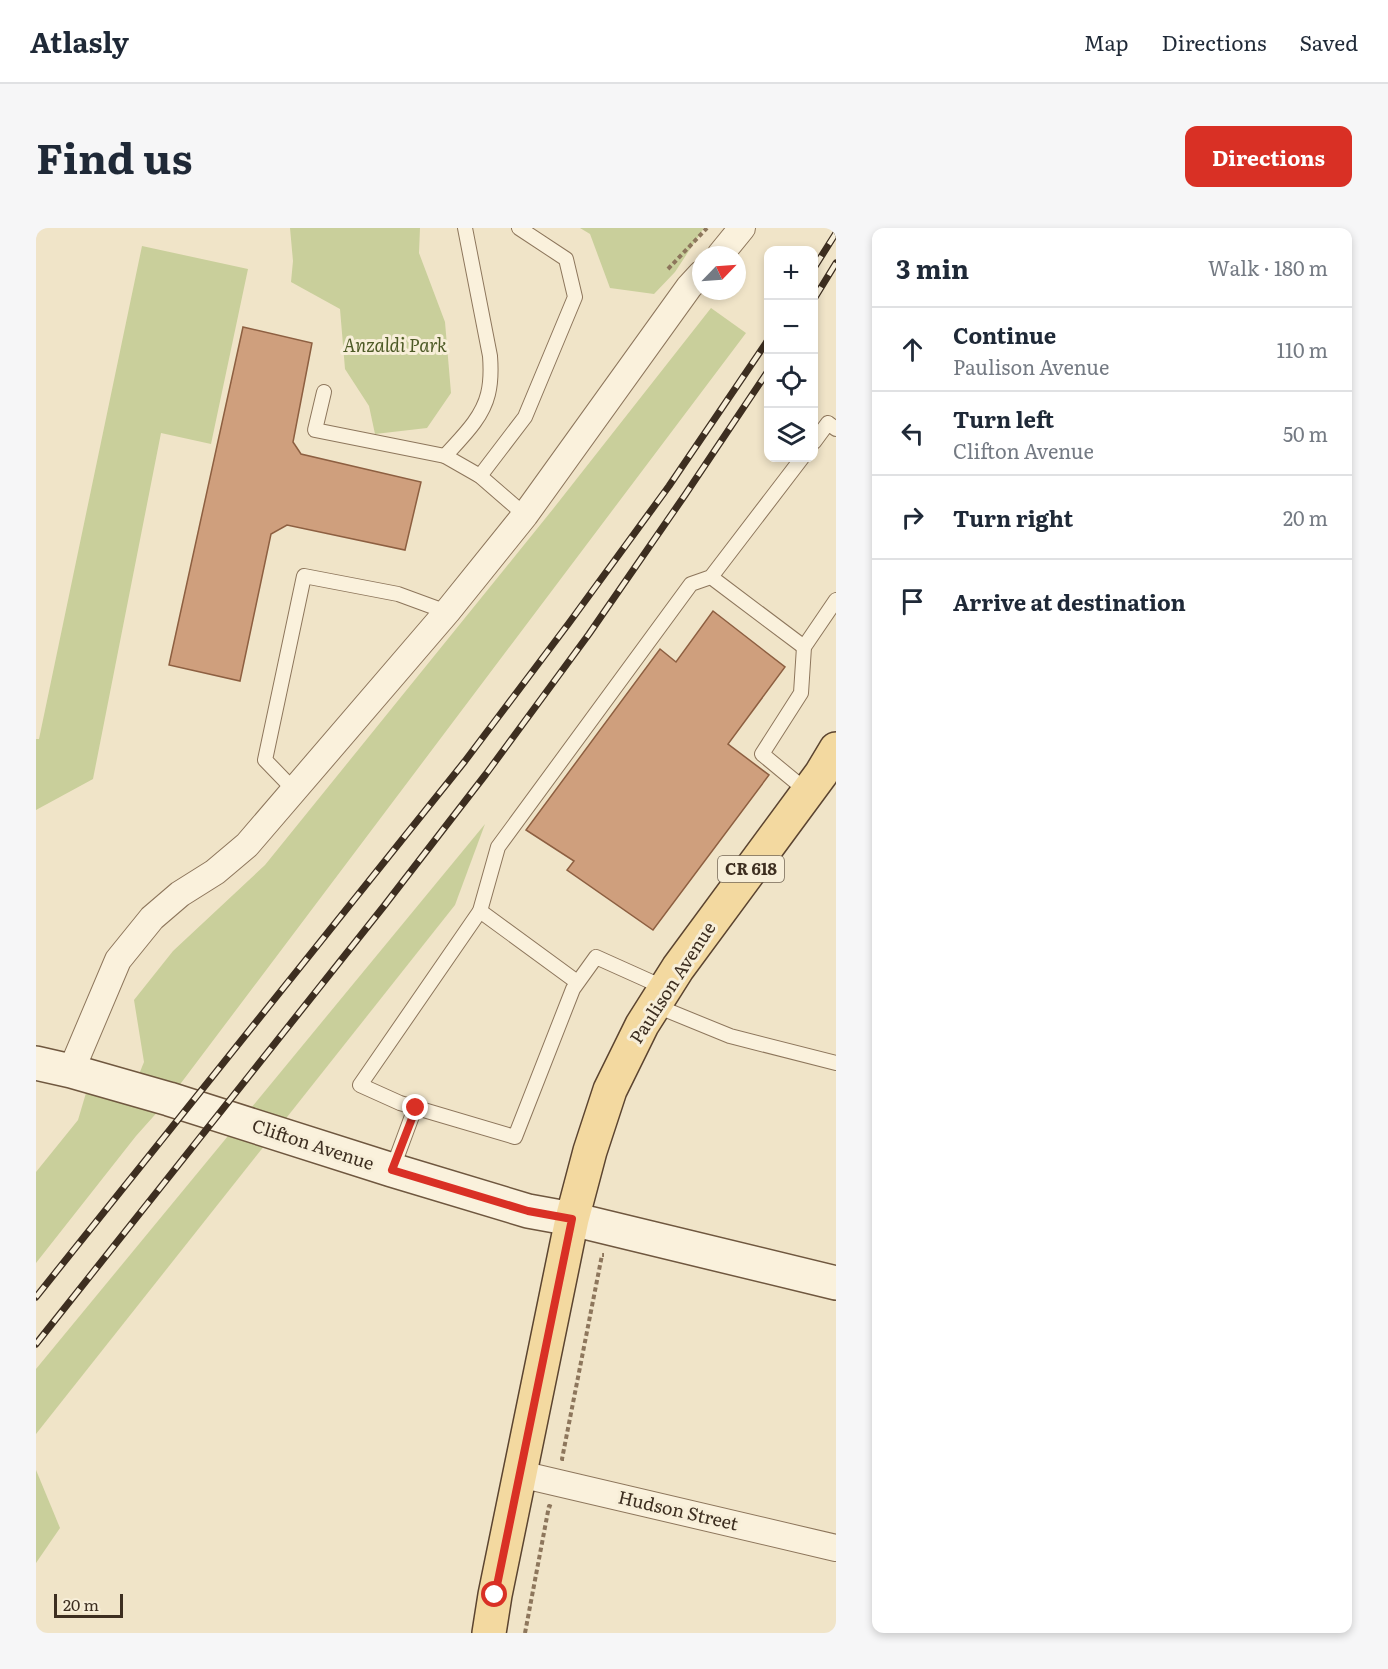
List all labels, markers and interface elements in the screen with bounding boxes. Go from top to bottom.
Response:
text: Atlasly [30,20,129,62]
text: Map [1084,26,1129,57]
text: Directions [1162,26,1267,57]
text: Saved [1300,26,1358,57]
text: Find us [36,125,193,187]
button: Directions [1185,126,1352,187]
north arrow [692,246,746,300]
map controls [764,246,818,462]
button: + [764,246,818,300]
text: 3 min [896,248,969,287]
text: Walk · 180 m [1208,252,1328,282]
button: − [764,300,818,354]
text: Continue [953,318,1056,351]
park label: Anzaldi Park [343,331,447,358]
icon: ahead [896,333,929,366]
text: 110 m [1277,334,1328,364]
text: Paulison Avenue [953,351,1109,381]
button: locate [764,354,818,408]
text: Turn left [953,402,1054,435]
button: layers [764,408,818,462]
icon: left [896,417,929,450]
text: 50 m [1283,418,1328,448]
text: Clifton Avenue [953,435,1094,465]
icon: right [896,501,929,534]
text: Turn right [953,501,1073,534]
text: 20 m [1283,502,1328,532]
icon: arrive [896,585,929,618]
text: Arrive at destination [953,585,1186,618]
road number: CR 618 [718,856,784,882]
street label: Paulison Avenue [622,916,721,1049]
route end [402,1094,428,1120]
street label: Clifton Avenue [249,1111,378,1176]
street label: Hudson Street [616,1483,742,1537]
route start [481,1581,507,1607]
scale bar [54,1591,123,1618]
text: 20 m [63,1592,99,1616]

